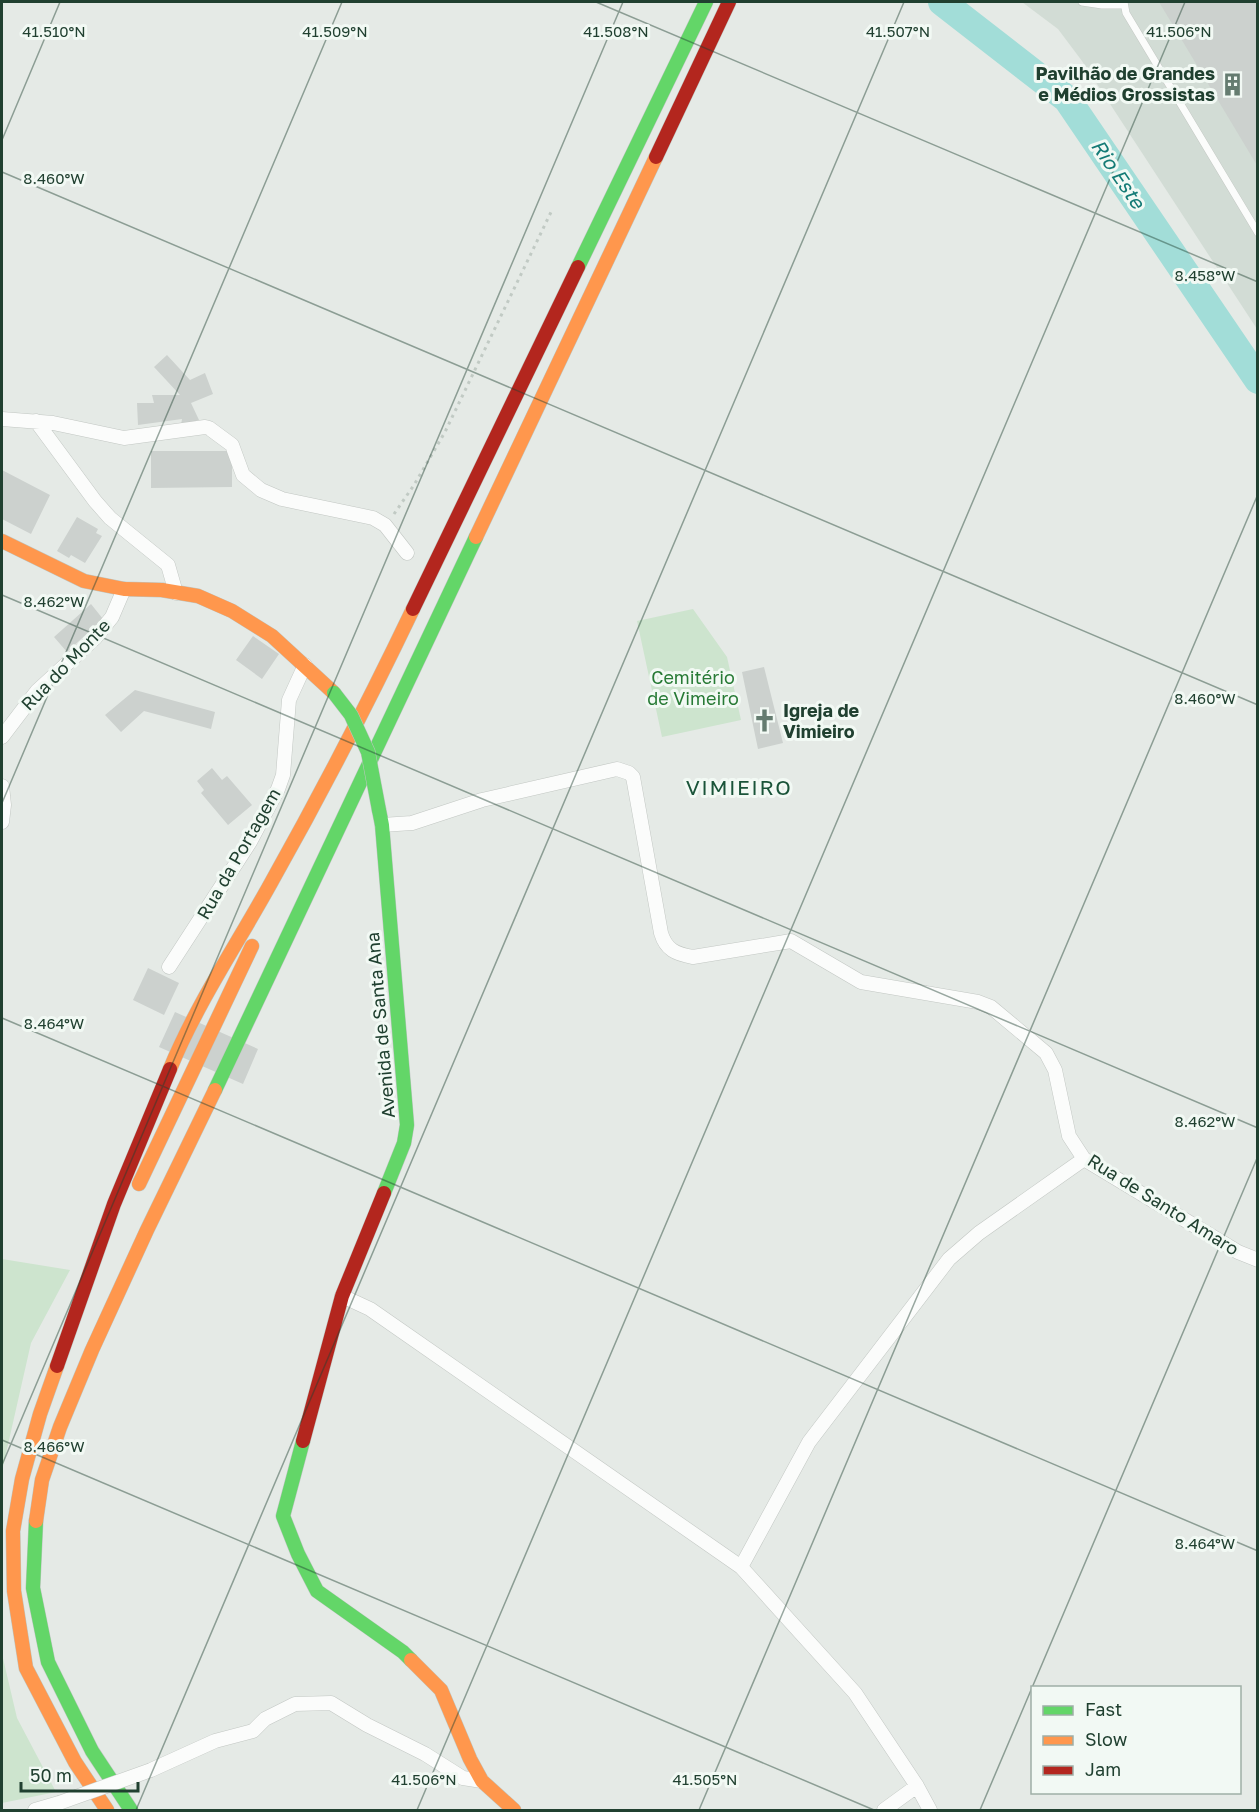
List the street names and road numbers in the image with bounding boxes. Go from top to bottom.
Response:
street label: Rua do Monte [16,614,114,715]
street label: Rua da Portagem [192,784,285,923]
street label: Avenida de Santa Ana [361,931,399,1119]
street label: Rua de Santo Amaro [1084,1149,1243,1260]

